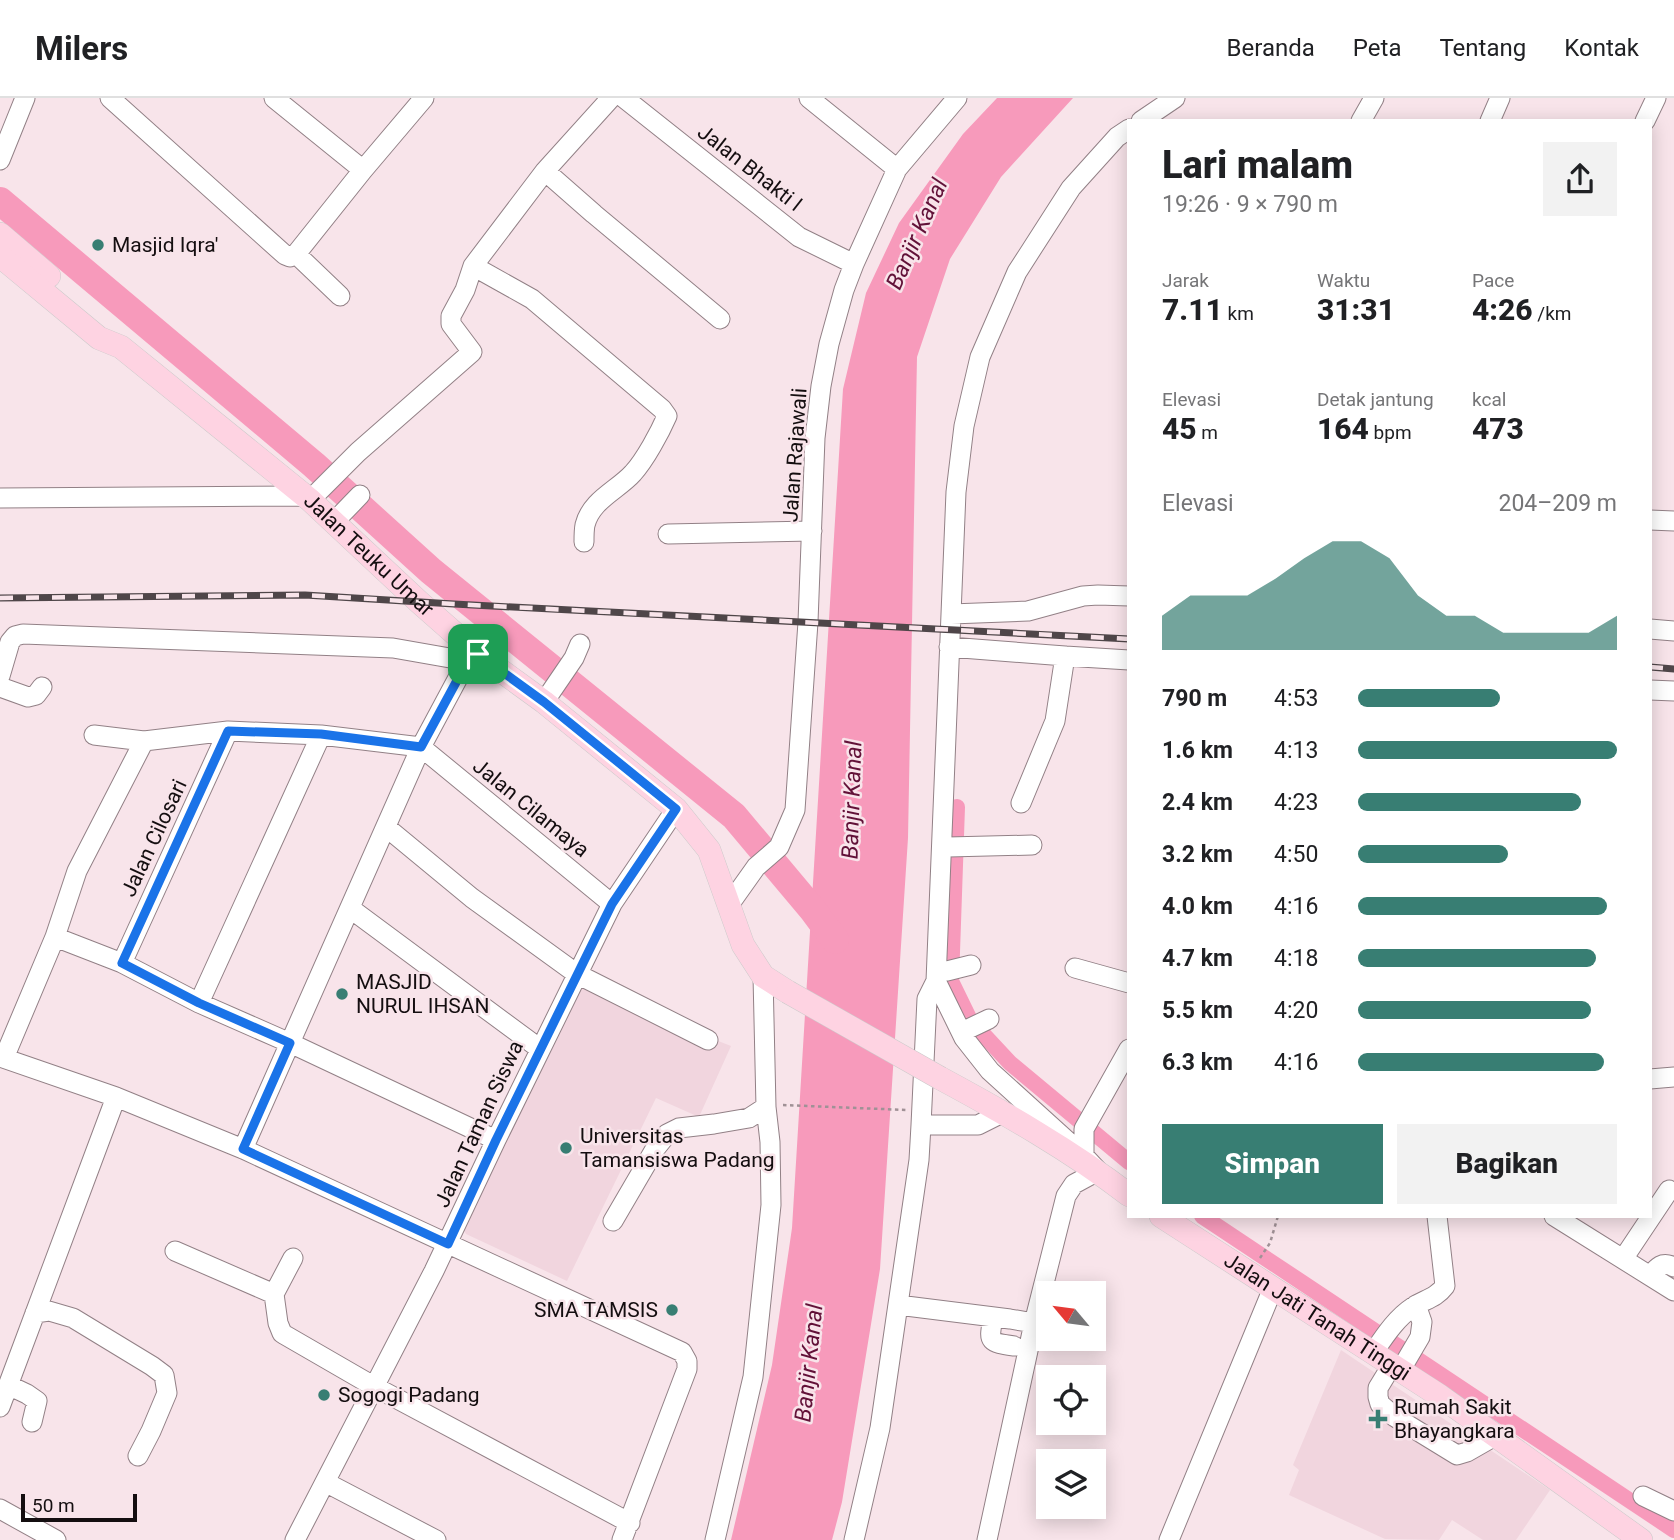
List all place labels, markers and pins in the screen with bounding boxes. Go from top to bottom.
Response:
place label: Masjid Iqra' [112,233,219,257]
marker: Masjid Iqra' [90,237,106,253]
pin [448,624,508,684]
place label: MASJID NURUL IHSAN [356,970,490,1018]
marker: MASJID NURUL IHSAN [334,986,350,1002]
place label: Universitas Tamansiswa Padang [580,1124,775,1172]
marker: Universitas Tamansiswa Padang [558,1140,574,1156]
place label: SMA TAMSIS [534,1298,658,1322]
marker: SMA TAMSIS [664,1302,680,1318]
place label: Sogogi Padang [338,1383,480,1407]
marker: Sogogi Padang [316,1387,332,1403]
place label: Rumah Sakit Bhayangkara [1394,1395,1515,1443]
marker: Rumah Sakit Bhayangkara [1368,1409,1388,1429]

